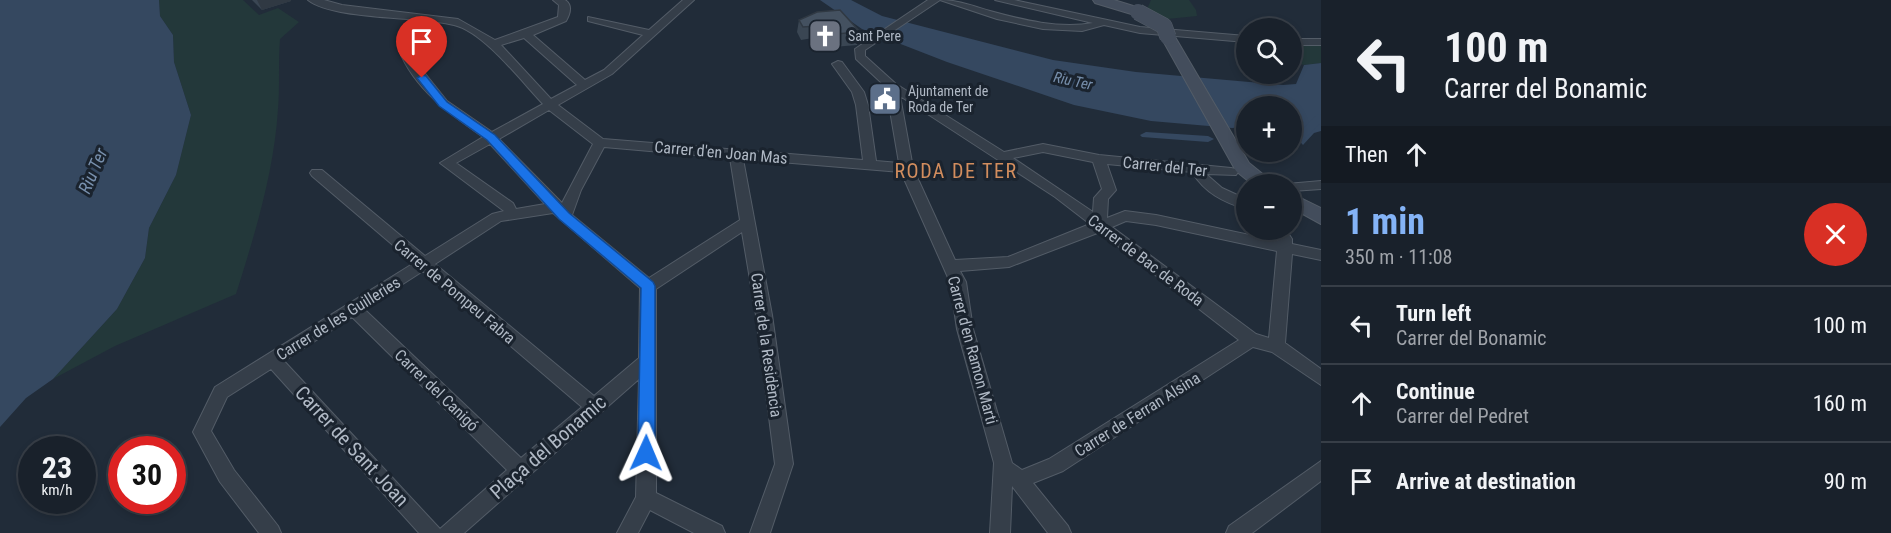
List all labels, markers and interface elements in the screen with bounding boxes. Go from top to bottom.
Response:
pin [396,16,447,78]
church icon: Sant Pere [807,18,843,54]
map controls [1236,18,1302,240]
button: search [1236,18,1302,84]
text: 100 m [1444,23,1549,72]
icon: left [1345,24,1423,102]
icon: arrive [405,25,438,58]
place label: Sant Pere [848,28,901,44]
water label: Riu Ter [1052,68,1095,94]
text: Carrer del Bonamic [1444,73,1647,105]
public building icon: Ajuntament de Roda de Ter [867,81,903,117]
place label: Ajuntament de Roda de Ter [908,83,989,115]
button: + [1236,96,1302,162]
street label: Carrer d'en Joan Mas [654,137,788,168]
icon: ahead [1400,138,1433,171]
text: Then [1345,142,1388,167]
water label: Riu Ter [74,144,112,197]
street label: Carrer del Ter [1122,153,1208,180]
district label: RODA DE TER [895,159,1018,183]
button: − [1236,174,1302,240]
text: 1 min [1345,201,1425,243]
button: close [1804,203,1867,266]
street label: Carrer de Bac de Roda [1084,211,1207,310]
street label: Carrer de Pompeu Fabra [390,235,519,348]
text: 350 m · 11:08 [1345,245,1452,269]
street label: Carrer de la Residència [747,272,786,418]
street label: Carrer de les Guilleries [273,273,404,364]
street label: Carrer d'en Ramon Marti [944,274,1001,426]
text: Turn left [1396,301,1471,326]
icon: left [1345,309,1378,342]
text: 100 m [1813,313,1867,338]
text: Carrer del Bonamic [1396,326,1547,350]
street label: Carrer del Canigó [391,346,483,435]
street label: Carrer de Ferran Alsina [1071,368,1203,461]
text: Continue [1396,379,1475,404]
street label: Carrer de Sant Joan [290,381,414,511]
icon: ahead [1345,387,1378,420]
street label: Plaça del Bonamic [485,390,611,504]
text: 160 m [1813,391,1867,416]
text: Carrer del Pedret [1396,404,1529,428]
position arrow [614,421,678,485]
speed limit sign: 30 [108,436,186,514]
text: 23 [42,450,72,485]
icon: arrive [1345,465,1378,498]
text: Arrive at destination [1396,469,1576,494]
text: 90 m [1824,469,1867,494]
text: km/h [42,481,72,499]

